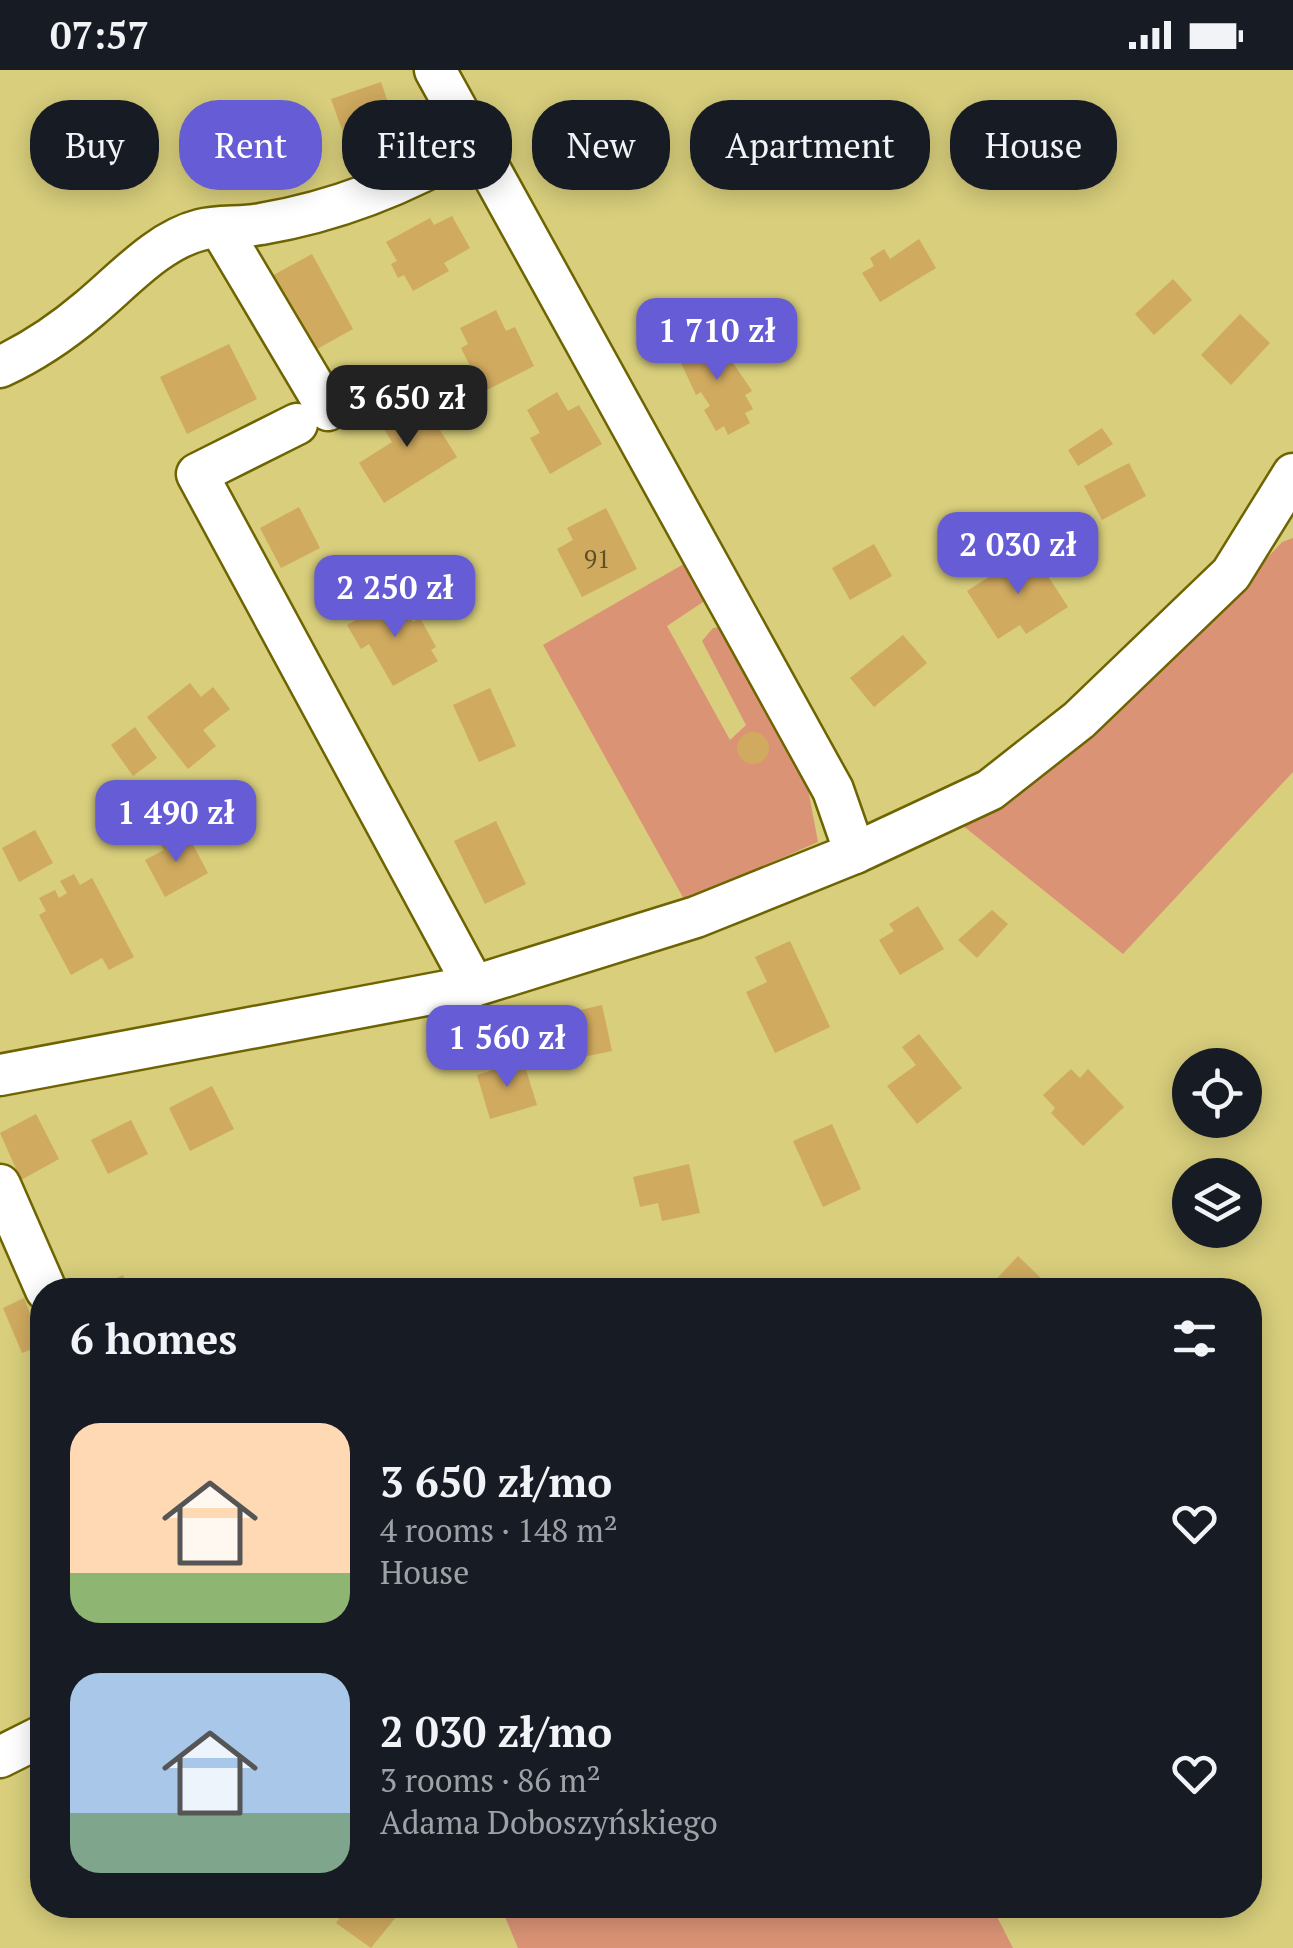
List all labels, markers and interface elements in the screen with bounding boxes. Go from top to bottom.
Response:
text: 07:57 [50,10,149,60]
chip: Buy [30,100,159,190]
chip: Rent [179,100,322,190]
chip: Filters [342,100,512,190]
chip: New [532,100,670,190]
chip: Apartment [690,100,930,190]
chip: House [950,100,1117,190]
pin: 1 710 zł [614,298,820,383]
text: 1 710 zł [658,309,776,351]
pin: 3 650 zł [304,365,510,450]
text: 3 650 zł [348,376,466,418]
pin: 2 030 zł [915,512,1121,597]
text: 2 030 zł [959,523,1077,565]
house number: 91 [584,542,610,575]
pin: 2 250 zł [292,555,498,640]
text: 2 250 zł [336,566,454,608]
pin: 1 490 zł [73,780,279,865]
text: 1 490 zł [117,791,235,833]
pin: 1 560 zł [404,1005,610,1090]
text: 1 560 zł [448,1016,566,1058]
map controls [1172,1048,1262,1248]
button: locate [1172,1048,1262,1138]
button: layers [1172,1158,1262,1248]
text: 6 homes [70,1310,237,1366]
icon: filters [1167,1311,1222,1366]
text: 3 650 zł/mo [380,1453,612,1509]
icon: home [150,1463,270,1583]
icon: heart [1167,1496,1222,1551]
text: 4 rooms · 148 m² [380,1509,618,1551]
text: House [380,1551,469,1593]
text: 2 030 zł/mo [380,1703,612,1759]
icon: home [150,1713,270,1833]
icon: heart [1167,1746,1222,1801]
text: 3 rooms · 86 m² [380,1759,601,1801]
text: Adama Doboszyńskiego [380,1801,718,1843]

